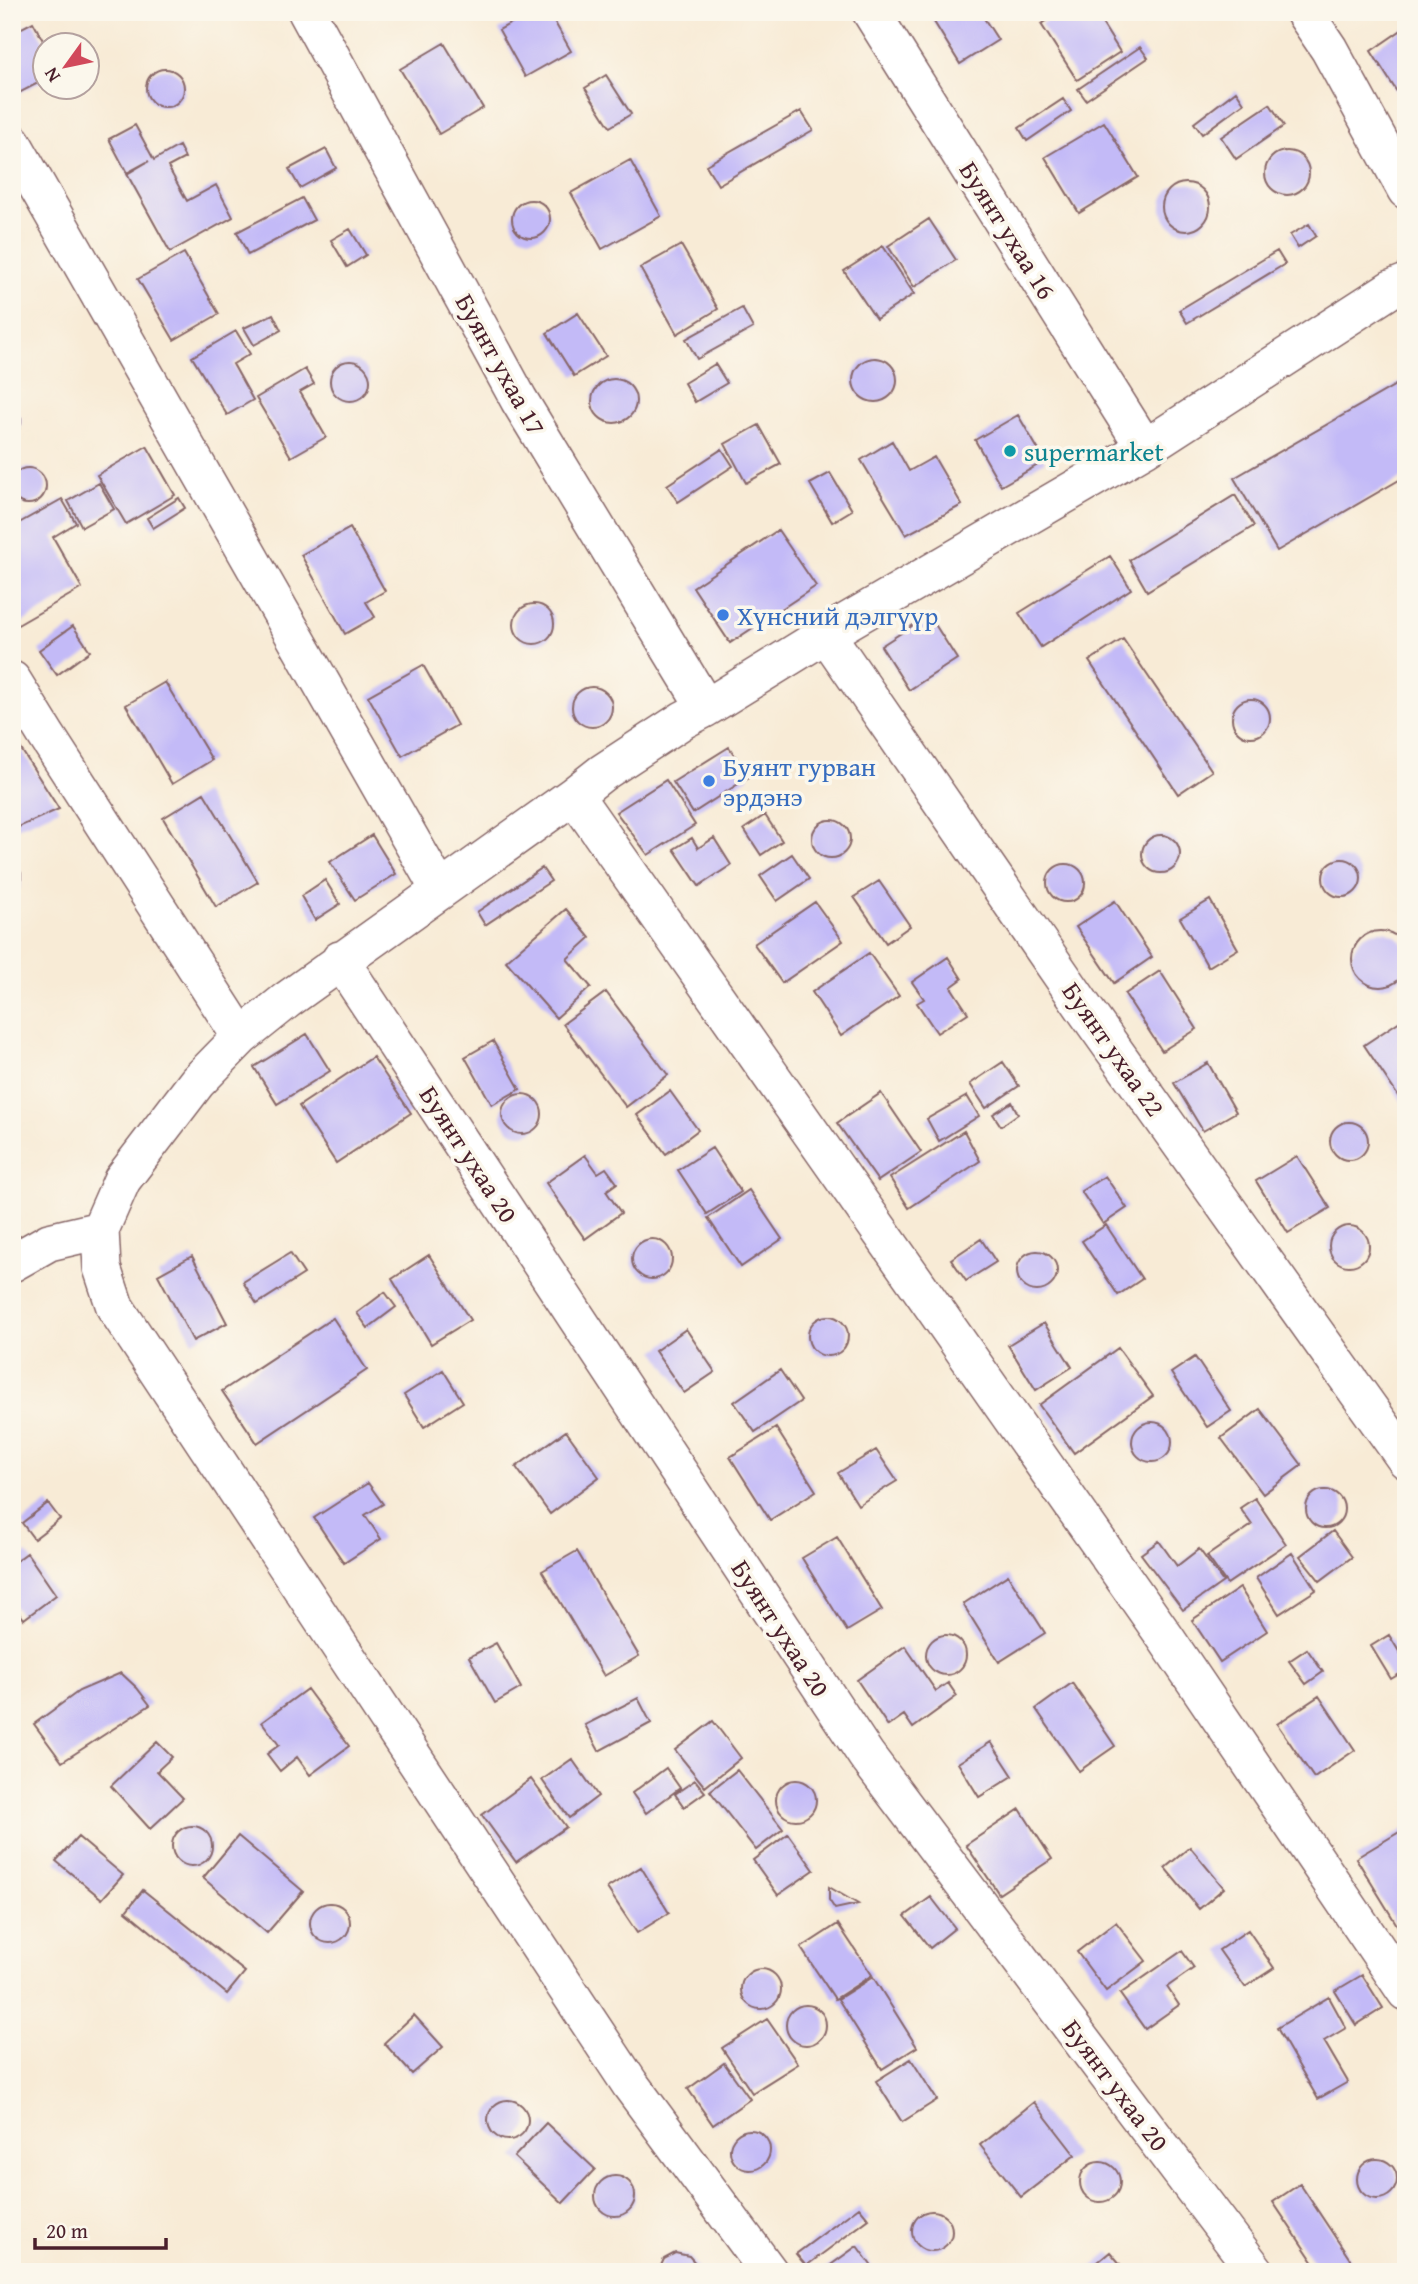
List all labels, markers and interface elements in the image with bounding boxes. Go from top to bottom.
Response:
north arrow [32,32,102,102]
text: N [36,62,67,88]
street label: Буянт ухаа 16 [950,153,1066,307]
street label: Буянт ухаа 17 [446,286,556,442]
place label: supermarket [1024,432,1164,471]
marker: supermarket [1002,443,1018,459]
place label: Хүнсний дэлгүүр [737,596,938,635]
marker: Хүнсний дэлгүүр [715,607,731,623]
place label: Буянт гурван эрдэнэ [723,747,876,816]
marker: Буянт гурван эрдэнэ [701,773,717,789]
street label: Буянт ухаа 22 [1053,974,1175,1124]
street label: Буянт ухаа 20 [410,1078,528,1230]
street label: Буянт ухаа 20 [722,1552,840,1704]
street label: Буянт ухаа 20 [1053,2011,1179,2159]
scale bar [35,2207,166,2251]
text: 20 m [46,2215,88,2246]

